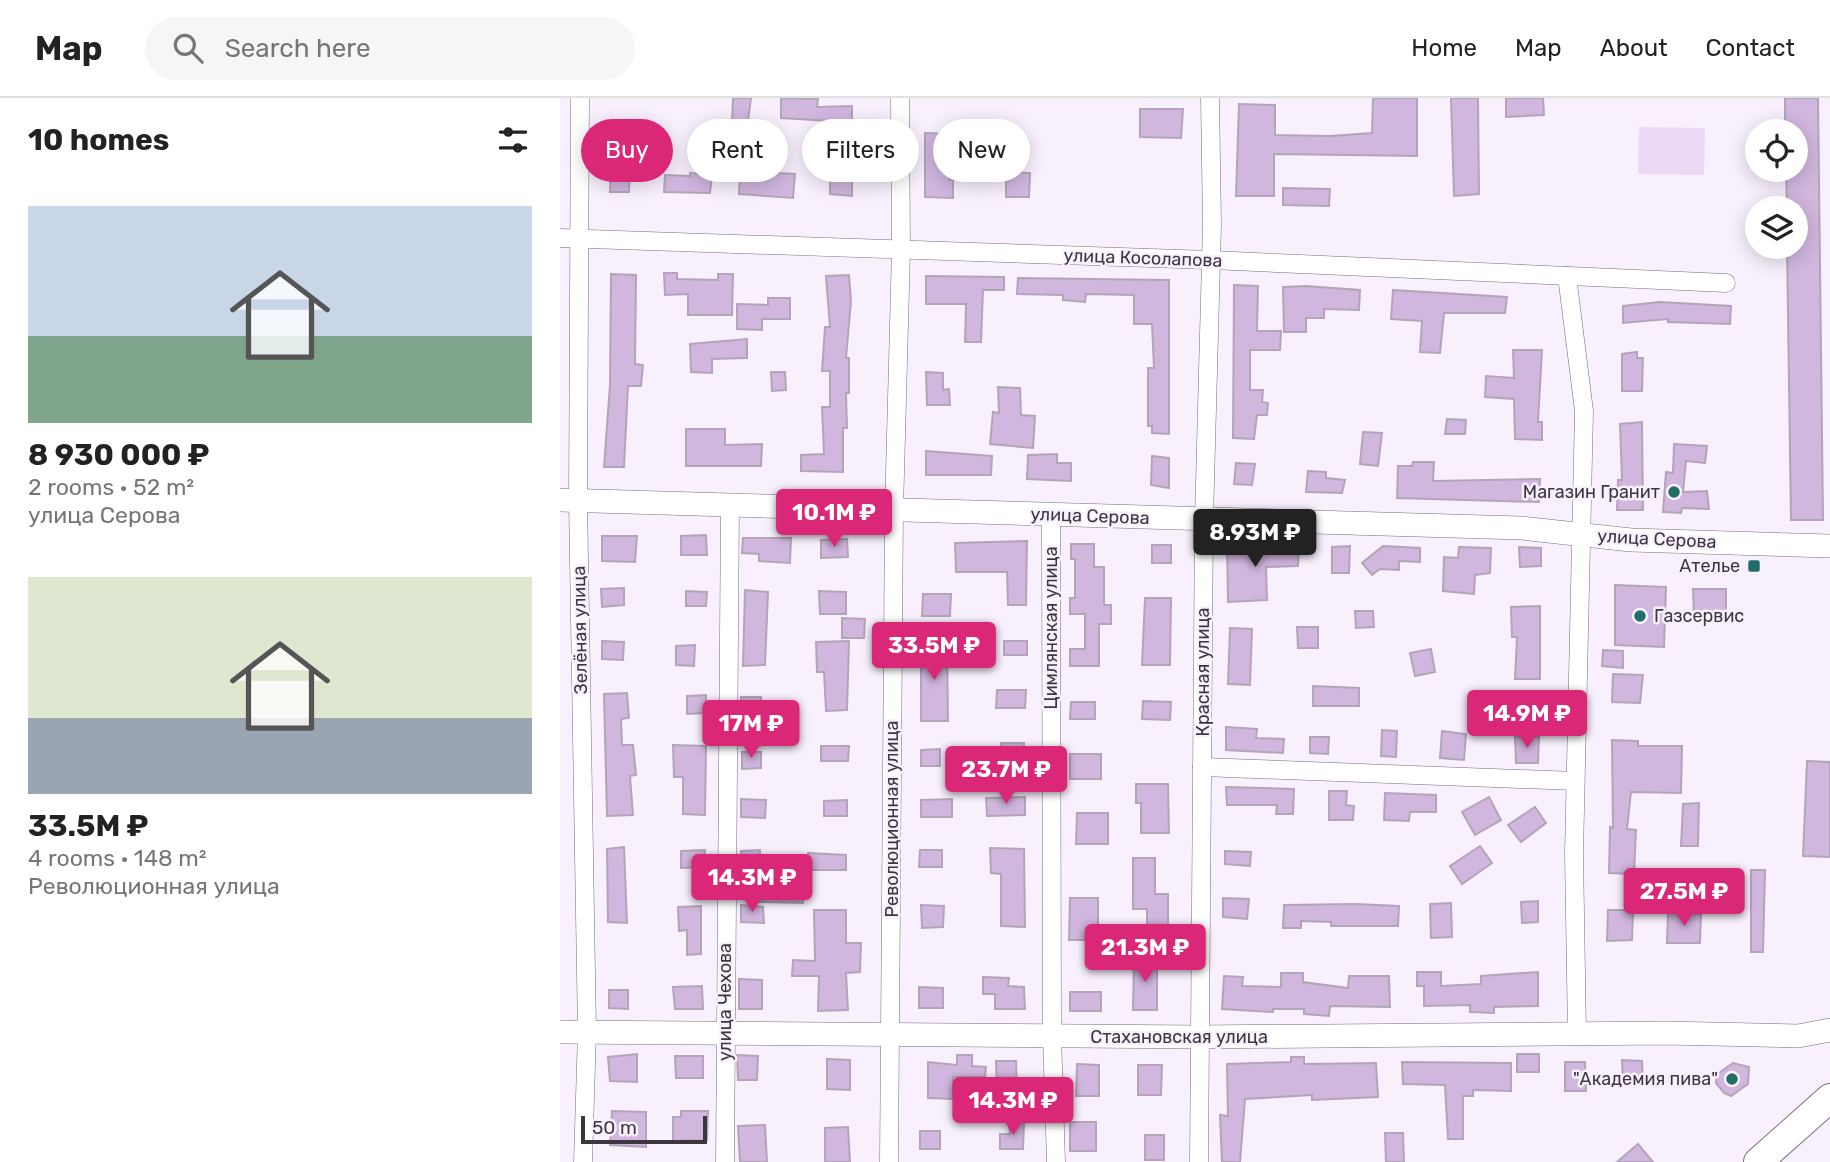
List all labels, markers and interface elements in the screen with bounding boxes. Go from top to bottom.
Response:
search box [145,17,635,80]
text: Map [35,29,103,68]
icon: search [169,29,207,67]
text: Search here [225,33,370,64]
text: Home [1411,34,1477,62]
text: Map [1515,34,1562,62]
text: About [1600,34,1668,62]
text: Contact [1706,34,1795,62]
chip: Buy [581,119,673,182]
chip: Rent [687,119,788,182]
chip: Filters [802,119,919,182]
chip: New [933,119,1030,182]
map controls [1745,119,1808,259]
button: locate [1745,119,1808,182]
icon: filters [494,121,532,159]
text: 10 homes [28,122,169,158]
button: layers [1745,196,1808,259]
street label: улица Косолапова [1063,244,1223,272]
icon: home [217,252,343,378]
text: 8 930 000 ₽ [28,437,210,473]
text: 2 rooms · 52 m² [28,473,194,501]
place label: Магазин Гранит [1523,481,1660,503]
marker: Магазин Гранит [1666,484,1682,500]
pin: 10.1M ₽ [769,490,899,549]
text: 10.1M ₽ [792,498,876,526]
text: улица Серова [28,501,181,529]
street label: улица Серова [1030,503,1150,529]
pin: 8.93M ₽ [1190,510,1320,569]
text: 8.93M ₽ [1209,518,1301,546]
street label: улица Серова [1597,525,1717,553]
street label: Цимлянская улица [1040,546,1062,710]
place label: Ателье [1679,555,1740,577]
marker: Ателье [1746,558,1762,574]
street label: Зелёная улица [568,566,592,694]
place label: Газсервис [1654,605,1744,627]
street label: Красная улица [1192,607,1214,737]
marker: Газсервис [1632,608,1648,624]
pin: 33.5M ₽ [869,622,999,682]
icon: home [217,623,343,749]
text: 33.5M ₽ [888,631,980,659]
pin: 14.9M ₽ [1462,690,1592,750]
text: 14.9M ₽ [1483,699,1571,727]
pin: 17M ₽ [702,700,800,760]
text: 17M ₽ [718,709,784,737]
street label: Революционная улица [881,721,903,917]
pin: 23.7M ₽ [941,746,1071,806]
text: 23.7M ₽ [961,755,1051,783]
text: 33.5M ₽ [28,808,148,844]
text: 4 rooms · 148 m² [28,844,207,872]
pin: 14.3M ₽ [687,854,817,914]
text: 14.3M ₽ [707,863,797,891]
pin: 27.5M ₽ [1619,868,1749,928]
text: Революционная улица [28,872,280,900]
text: 27.5M ₽ [1640,877,1728,905]
pin: 21.3M ₽ [1080,924,1210,984]
text: 21.3M ₽ [1101,933,1189,961]
street label: улица Чехова [714,943,736,1061]
street label: Стахановская улица [1090,1026,1268,1048]
place label: "Академия пива" [1573,1068,1718,1090]
marker: "Академия пива" [1724,1071,1740,1087]
pin: 14.3M ₽ [948,1077,1078,1137]
text: 14.3M ₽ [968,1086,1058,1114]
scale bar [581,1113,707,1145]
text: 50 m [592,1116,637,1139]

